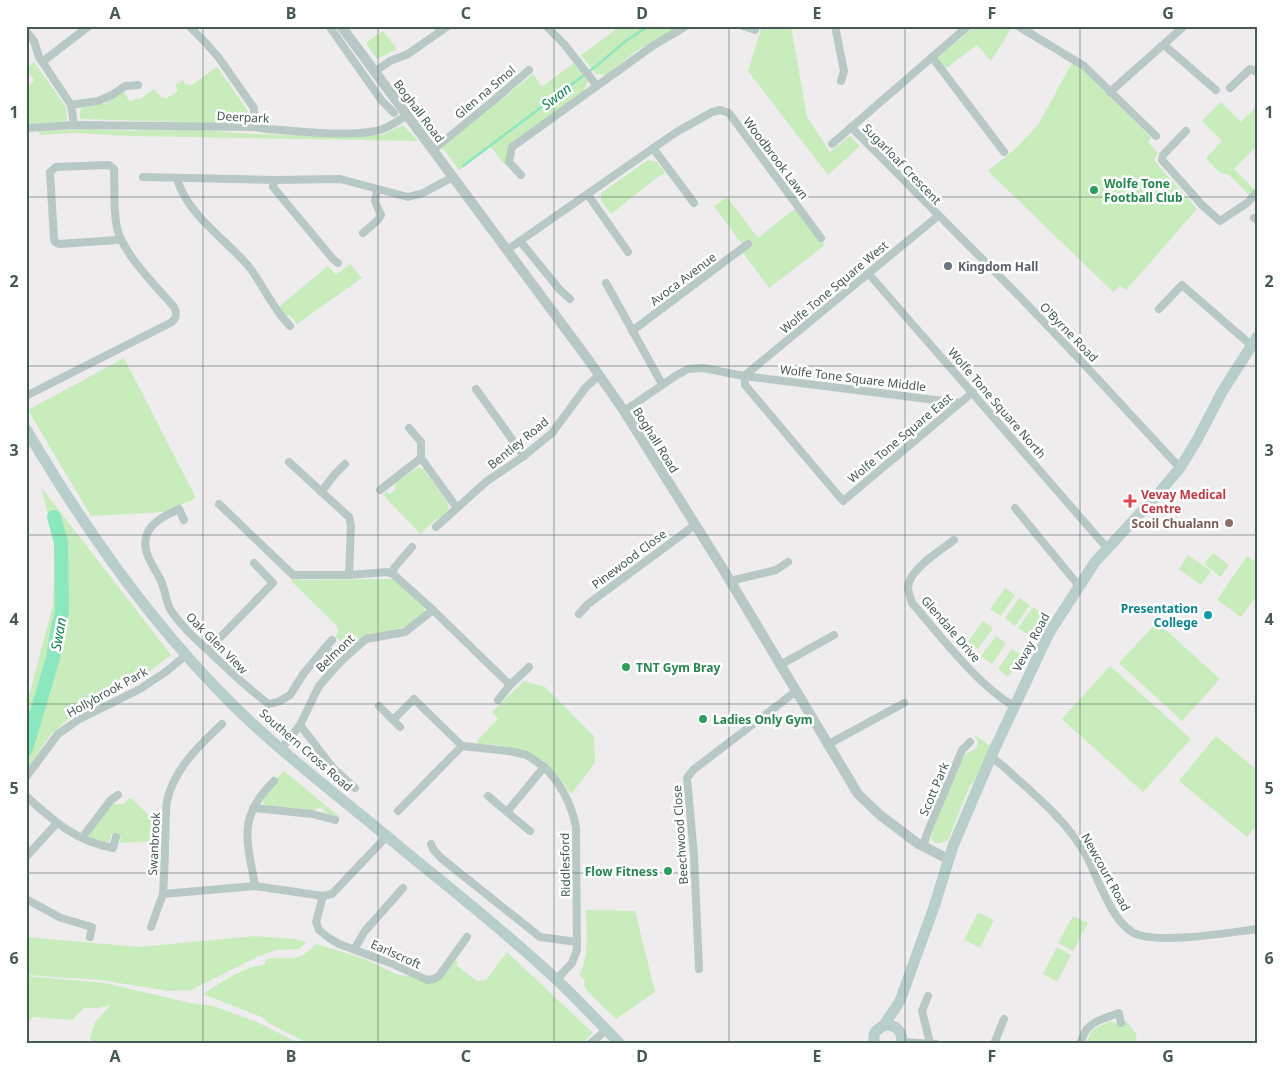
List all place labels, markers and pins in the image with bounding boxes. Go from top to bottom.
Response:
place label: Wolfe Tone Football Club [1104,175,1183,206]
marker: Wolfe Tone Football Club [1088,184,1100,196]
place label: Kingdom Hall [958,258,1038,275]
marker: Kingdom Hall [942,260,954,272]
place label: Vevay Medical Centre [1141,486,1226,517]
marker: Vevay Medical Centre [1123,494,1137,508]
place label: Scoil Chualann [1132,515,1219,532]
marker: Scoil Chualann [1223,517,1235,529]
place label: Presentation College [1121,600,1198,631]
marker: Presentation College [1202,609,1214,621]
place label: TNT Gym Bray [636,659,720,676]
marker: TNT Gym Bray [620,661,632,673]
place label: Ladies Only Gym [713,711,812,728]
marker: Ladies Only Gym [697,713,709,725]
place label: Flow Fitness [585,863,658,880]
marker: Flow Fitness [662,865,674,877]

